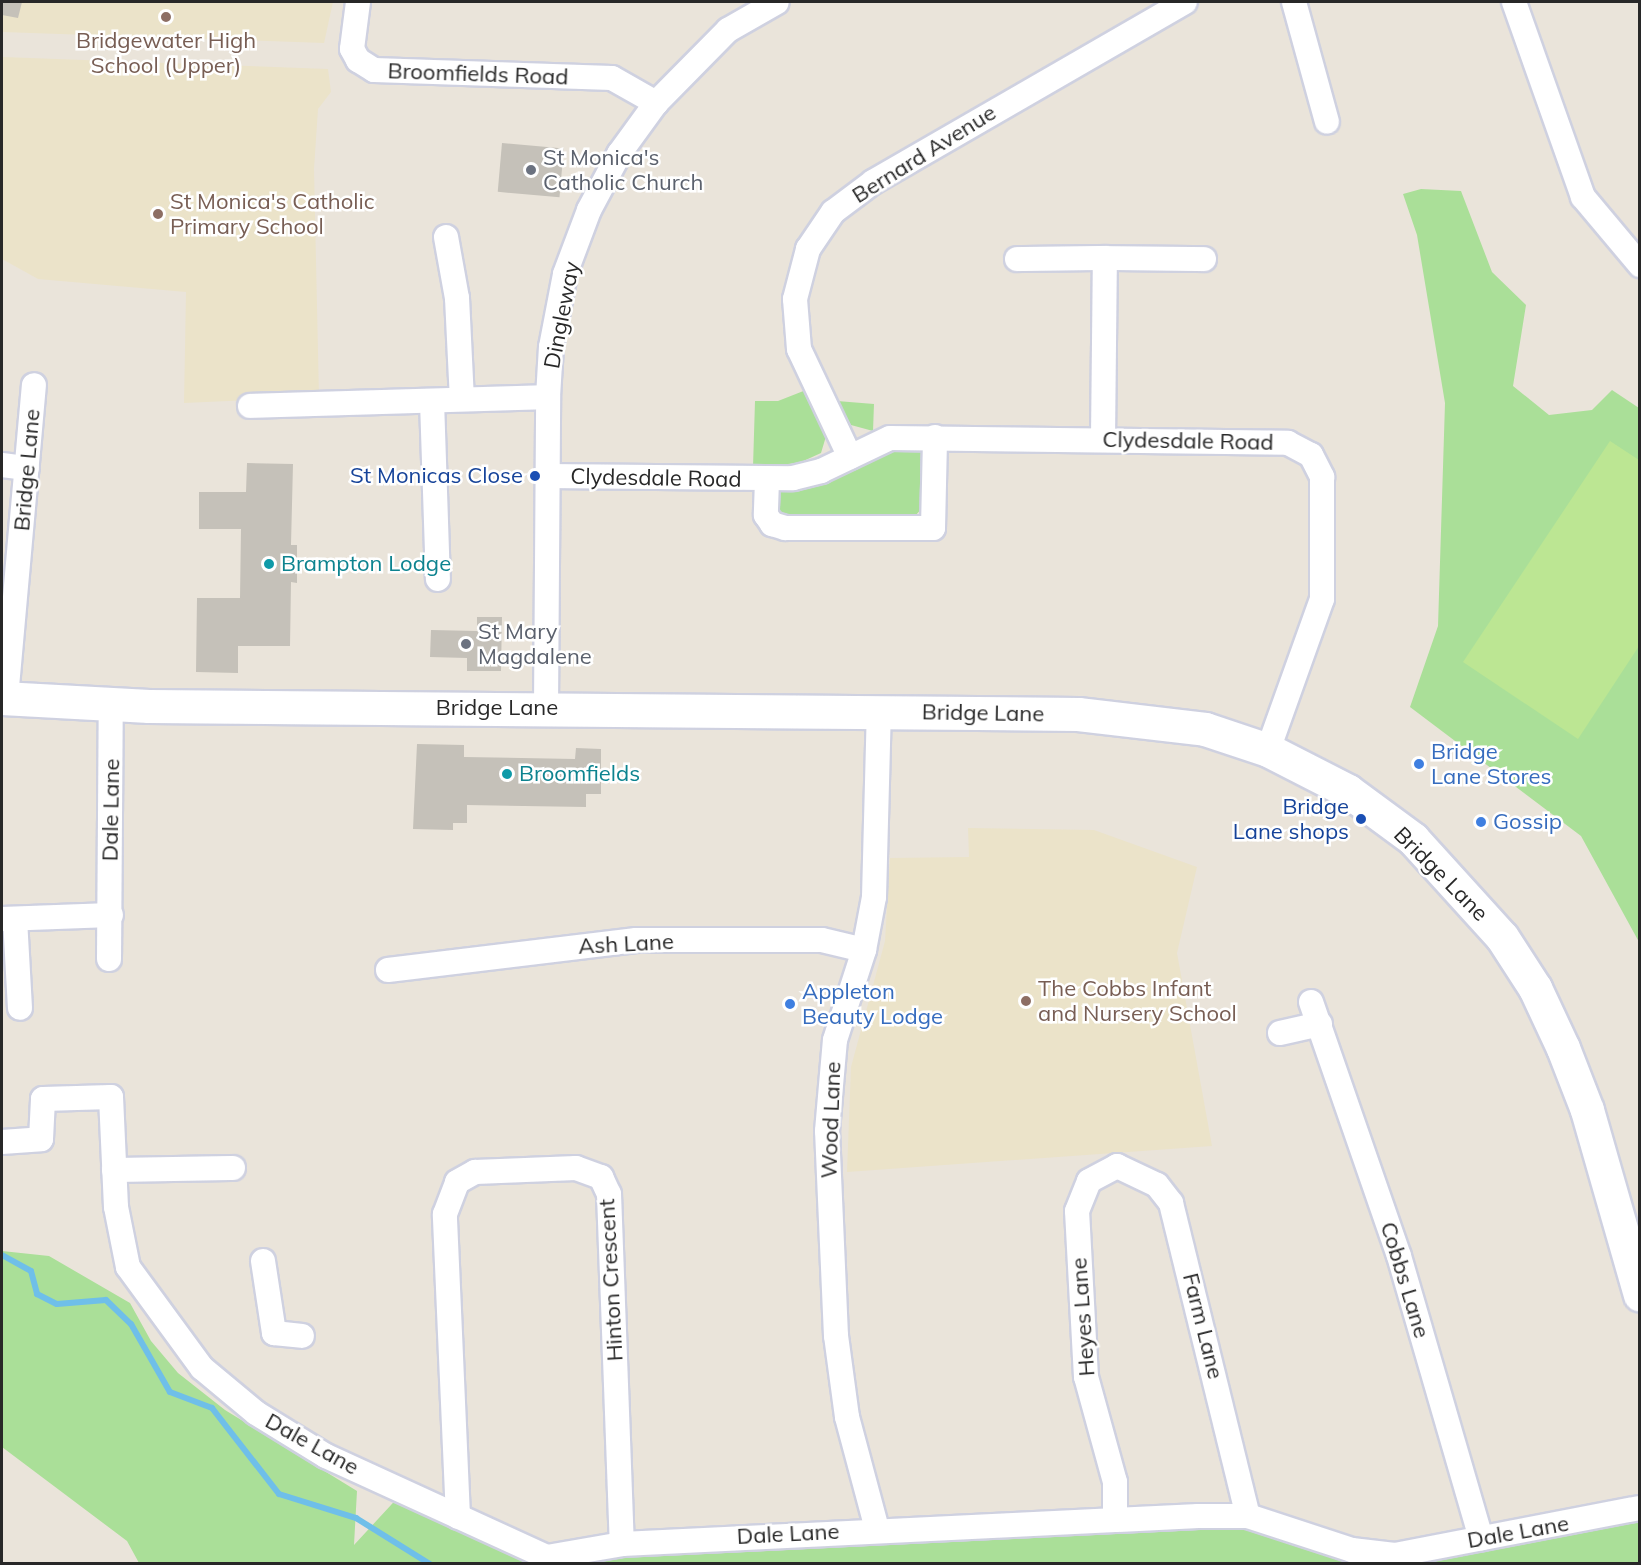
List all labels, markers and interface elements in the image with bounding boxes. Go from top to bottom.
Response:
marker: Bridgewater High School (Upper) [159,10,173,24]
place label: Bridgewater High School (Upper) [76,27,256,78]
street label: Broomfields Road [387,58,569,90]
street label: Bernard Avenue [847,99,1001,209]
place label: St Monica's Catholic Church [543,144,703,196]
marker: St Monica's Catholic Church [524,163,538,177]
place label: St Monica's Catholic Primary School [170,188,375,240]
marker: St Monica's Catholic Primary School [151,207,165,221]
street label: Dingleway [539,259,585,371]
street label: Bridge Lane [9,408,45,532]
street label: Clydesdale Road [1102,426,1274,456]
place label: St Monicas Close [350,463,523,489]
street label: Clydesdale Road [570,463,742,493]
marker: St Monicas Close [528,469,542,483]
place label: Brampton Lodge [281,551,451,577]
marker: Brampton Lodge [262,557,276,571]
place label: St Mary Magdalene [478,618,592,670]
marker: St Mary Magdalene [459,637,473,651]
street label: Bridge Lane [436,695,558,721]
street label: Bridge Lane [922,699,1044,727]
place label: Bridge Lane Stores [1431,738,1551,790]
marker: Bridge Lane Stores [1412,757,1426,771]
street label: Dale Lane [97,758,125,862]
place label: Broomfields [519,761,640,787]
marker: Broomfields [500,767,514,781]
place label: Bridge Lane shops [1233,793,1349,844]
place label: Gossip [1493,809,1562,835]
marker: Bridge Lane shops [1354,812,1368,826]
marker: Gossip [1474,815,1488,829]
street label: Bridge Lane [1388,821,1494,927]
street label: Ash Lane [578,928,674,960]
place label: The Cobbs Infant and Nursery School [1038,975,1237,1026]
place label: Appleton Beauty Lodge [802,978,943,1030]
marker: The Cobbs Infant and Nursery School [1019,994,1033,1008]
marker: Appleton Beauty Lodge [783,997,797,1011]
street label: Wood Lane [816,1061,846,1179]
street label: Hinton Crescent [594,1198,628,1362]
street label: Cobbs Lane [1375,1219,1435,1341]
street label: Heyes Lane [1066,1257,1100,1377]
street label: Farm Lane [1177,1270,1229,1382]
street label: Dale Lane [261,1408,363,1480]
street label: Dale Lane [1465,1510,1571,1554]
street label: Dale Lane [736,1518,840,1550]

